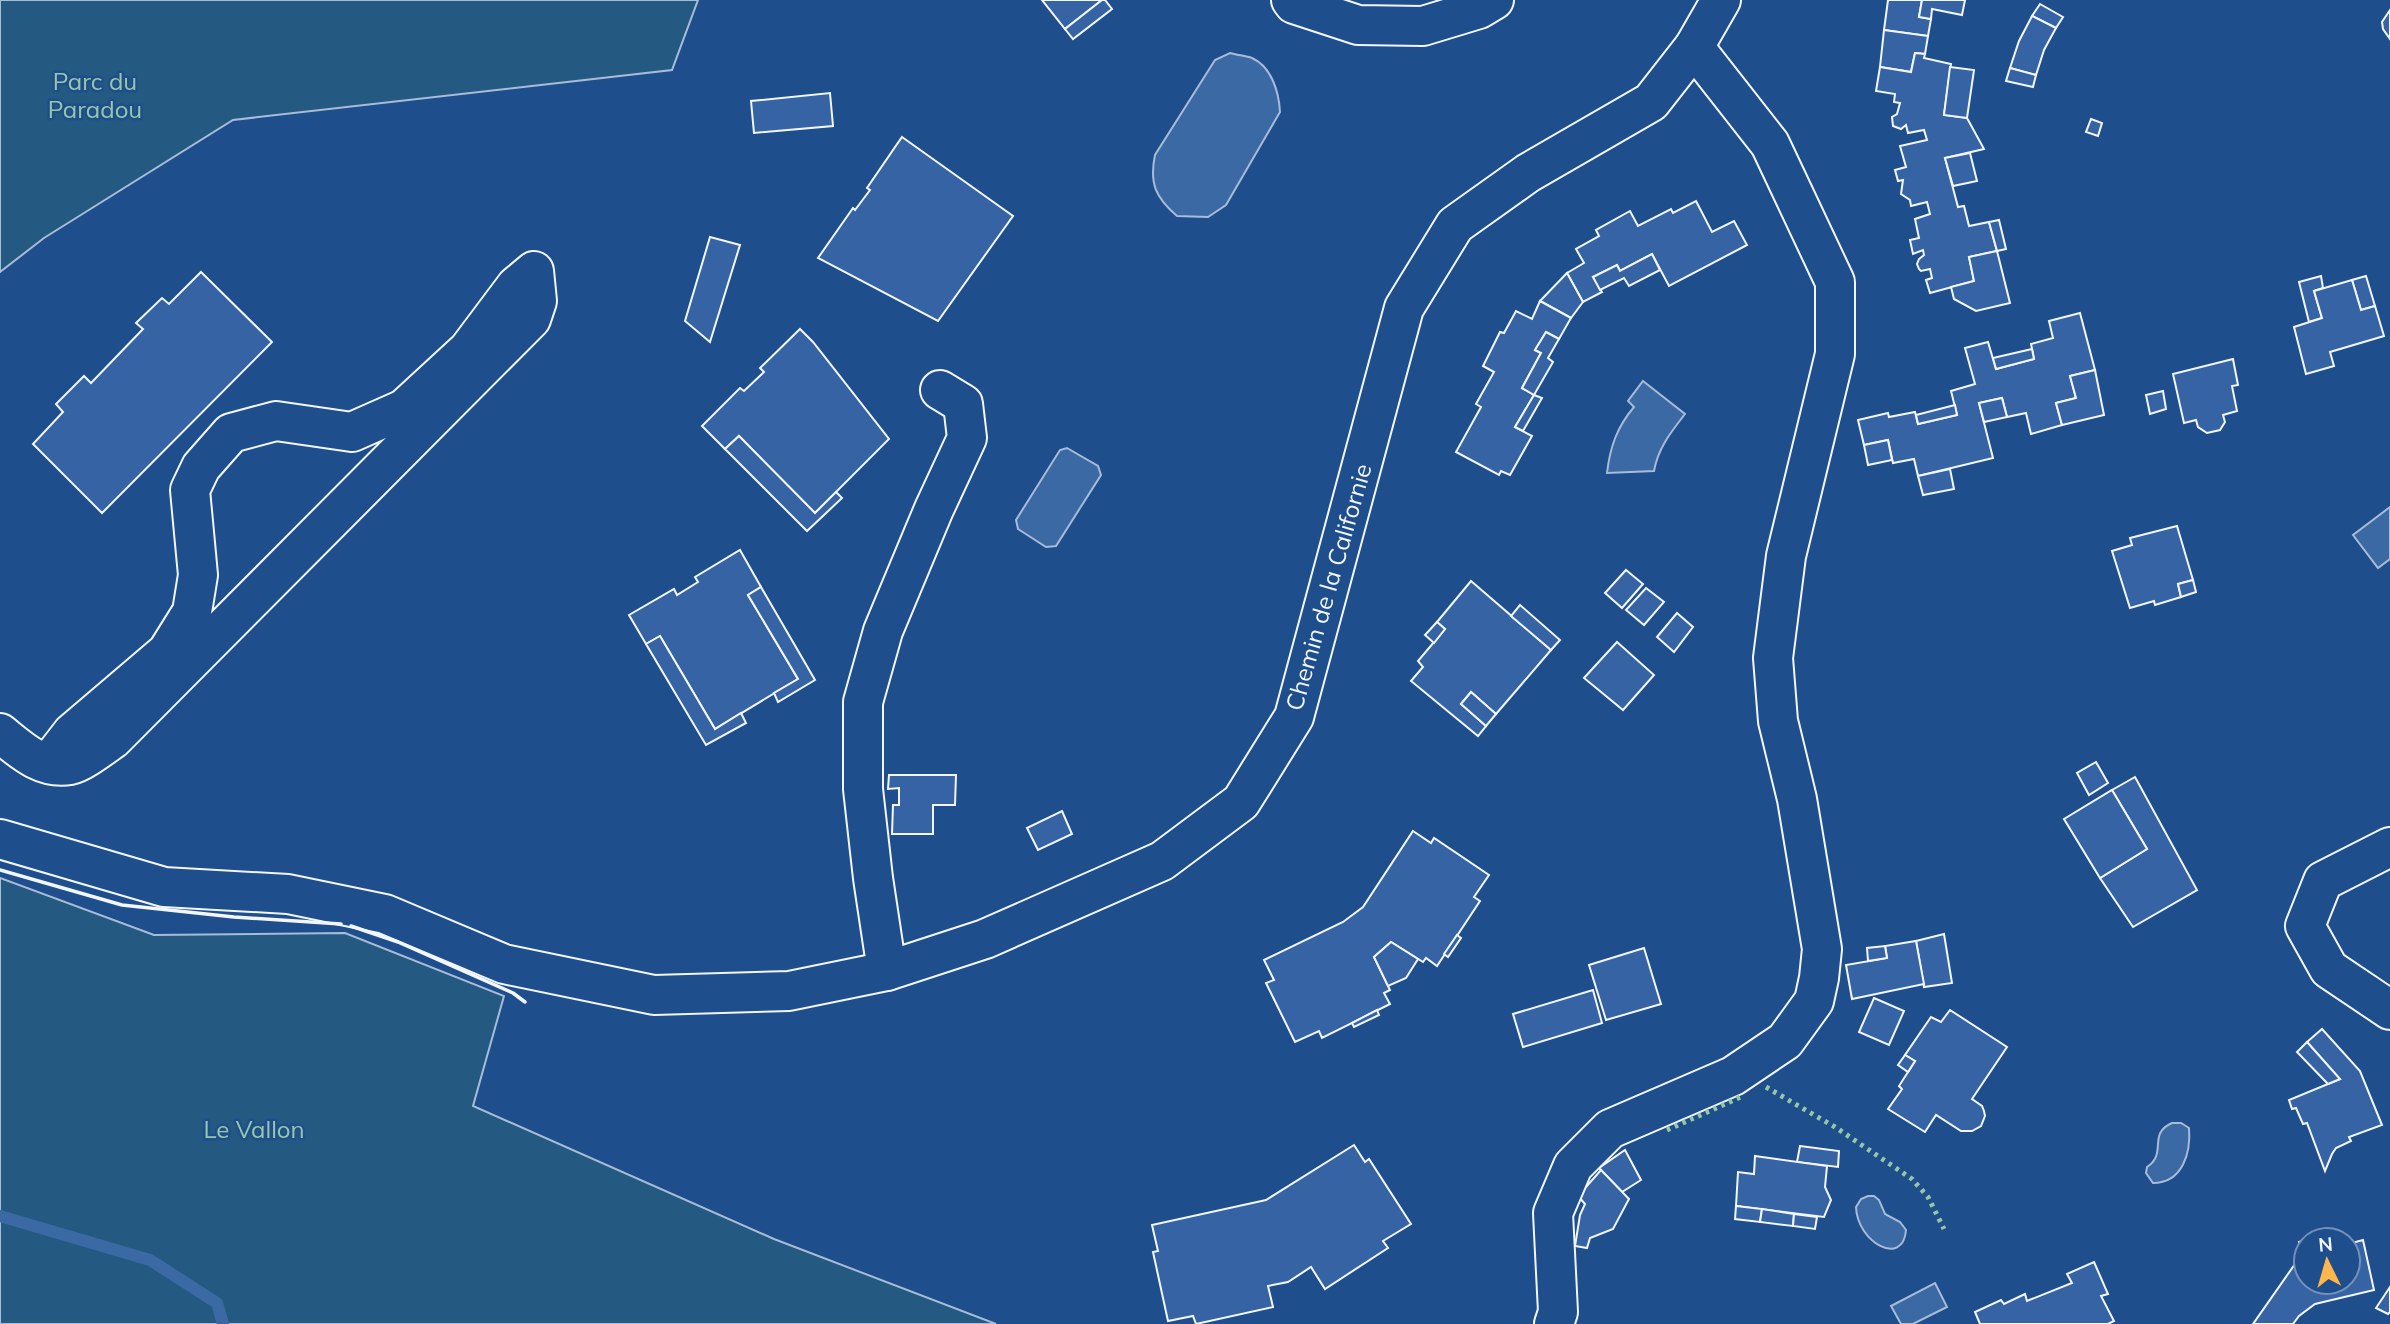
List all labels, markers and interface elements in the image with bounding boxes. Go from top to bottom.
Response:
park label: Parc du Paradou [48,66,142,124]
street label: Chemin de la Californie [1278,460,1378,714]
park label: Le Vallon [203,1114,305,1144]
north arrow [2292,1226,2362,1296]
text: N [2317,1231,2334,1257]

